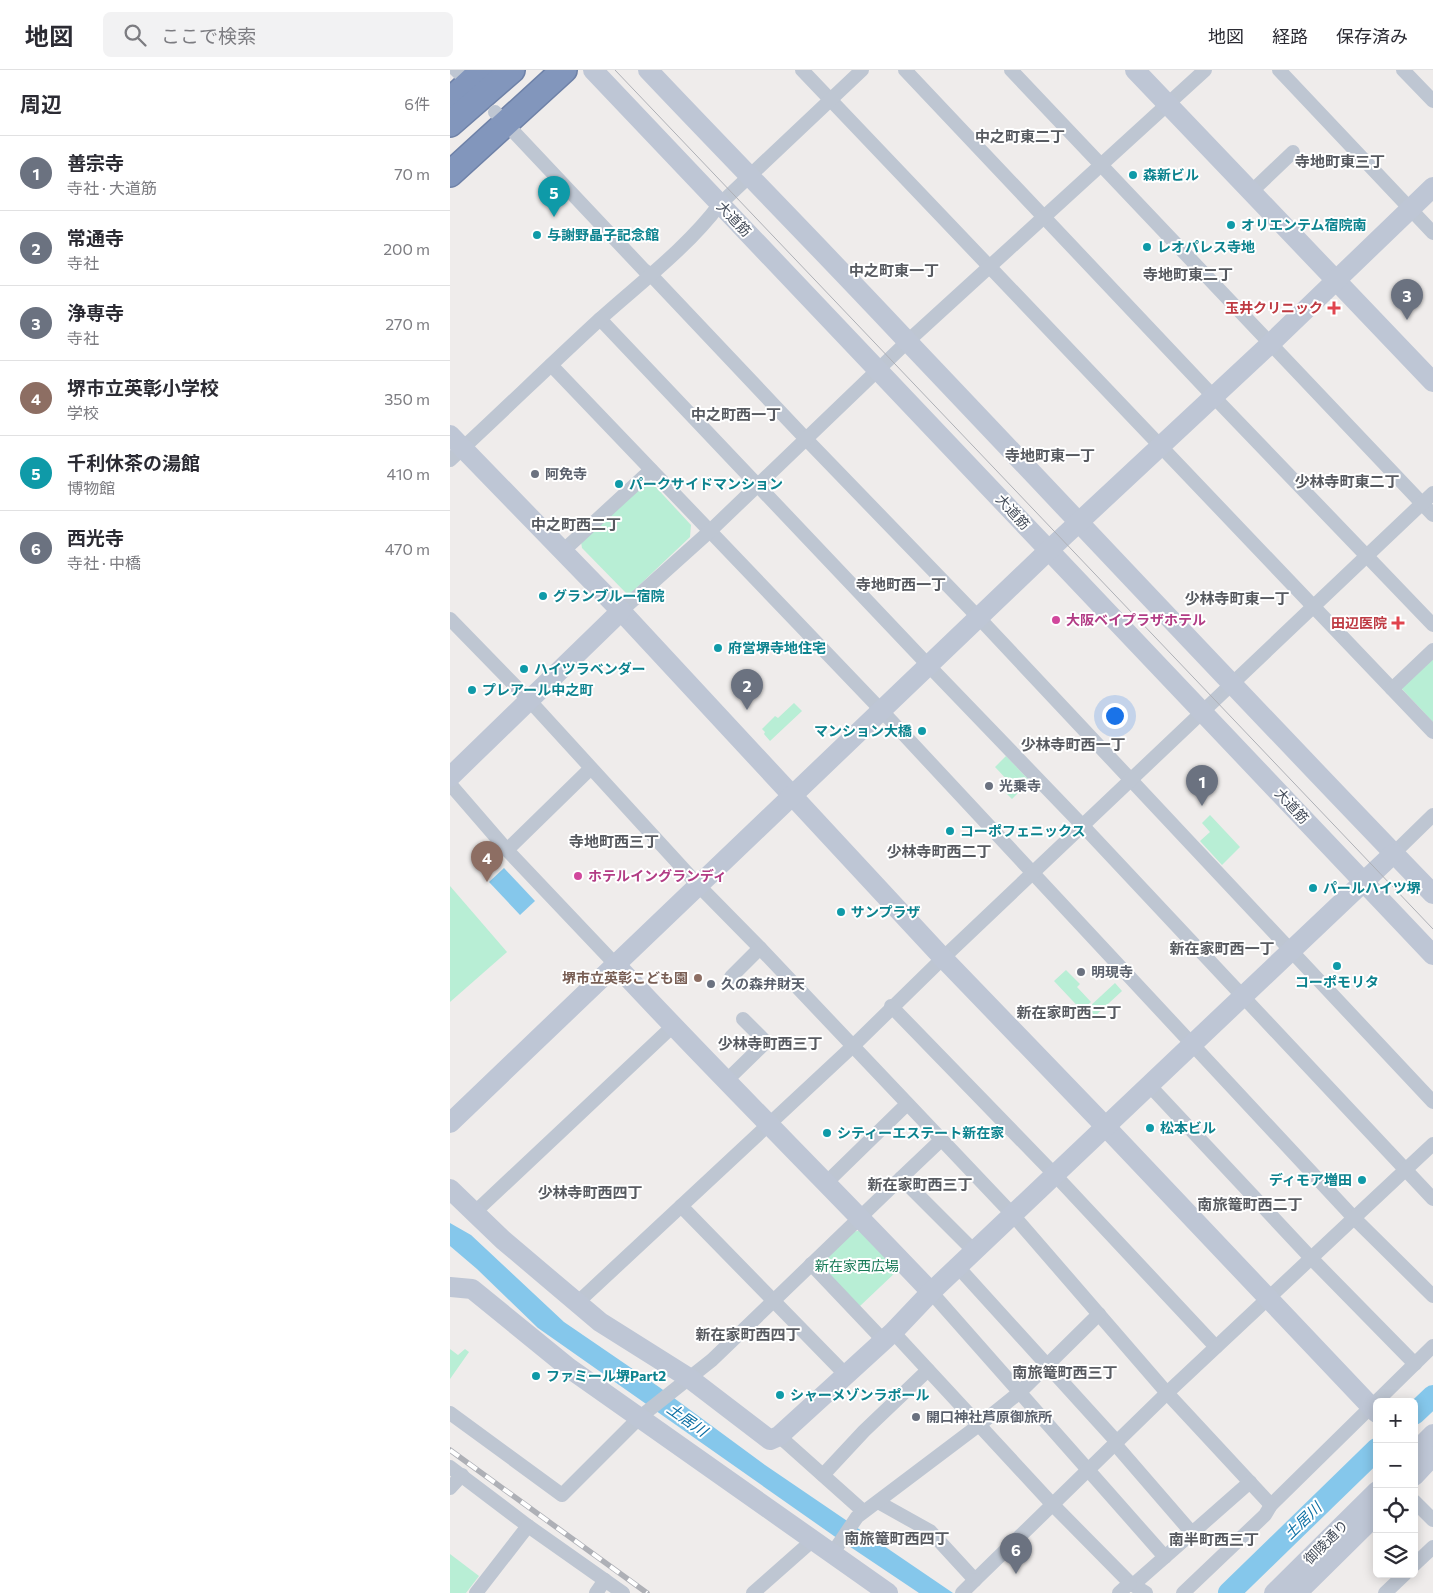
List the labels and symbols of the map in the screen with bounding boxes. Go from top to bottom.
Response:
district label: 中之町東二丁 [975,127,1065,145]
district label: 寺地町東三丁 [1295,152,1385,170]
place label: 森新ビル [1143,166,1199,183]
marker: 森新ビル [1127,169,1139,181]
pin: 5 [538,176,570,217]
street label: 大道筋 [714,198,755,240]
place label: オリエンテム宿院南 [1241,216,1367,233]
marker: オリエンテム宿院南 [1225,219,1237,231]
place label: 与謝野晶子記念館 [547,226,659,243]
marker: 与謝野晶子記念館 [531,229,543,241]
place label: レオパレス寺地 [1157,238,1255,255]
marker: レオパレス寺地 [1141,241,1153,253]
district label: 中之町東一丁 [849,261,939,279]
district label: 寺地町東二丁 [1143,265,1233,283]
pin: 3 [1391,279,1423,320]
place label: 玉井クリニック [1225,299,1323,316]
marker: 玉井クリニック [1327,301,1341,315]
district label: 中之町西一丁 [691,405,781,423]
district label: 寺地町東一丁 [1005,446,1095,464]
place label: 阿免寺 [545,465,587,482]
marker: 阿免寺 [529,468,541,480]
district label: 少林寺町東二丁 [1294,472,1400,490]
place label: パークサイドマンション [629,475,783,492]
marker: パークサイドマンション [613,478,625,490]
street label: 大道筋 [993,491,1034,533]
district label: 中之町西二丁 [531,515,621,533]
district label: 寺地町西一丁 [856,575,946,593]
place label: グランブルー宿院 [553,587,665,604]
district label: 少林寺町東一丁 [1184,589,1290,607]
marker: グランブルー宿院 [537,590,549,602]
place label: 大阪ベイプラザホテル [1066,611,1206,628]
marker: 大阪ベイプラザホテル [1050,614,1062,626]
place label: 田辺医院 [1331,614,1387,631]
marker: 田辺医院 [1391,616,1405,630]
place label: 府営堺寺地住宅 [728,639,826,656]
marker: 府営堺寺地住宅 [712,642,724,654]
place label: ハイツラベンダー [534,660,646,677]
marker: ハイツラベンダー [518,663,530,675]
pin: 2 [731,669,763,710]
place label: プレアール中之町 [482,681,593,698]
marker: プレアール中之町 [466,684,478,696]
your location [1102,703,1128,729]
place label: マンション大橋 [814,722,912,739]
marker: マンション大橋 [916,725,928,737]
district label: 少林寺町西一丁 [1020,735,1126,753]
pin: 1 [1186,765,1218,806]
place label: 光乗寺 [999,777,1041,794]
marker: 光乗寺 [983,780,995,792]
street label: 大道筋 [1272,785,1313,827]
place label: コーポフェニックス [960,822,1086,839]
marker: コーポフェニックス [944,825,956,837]
district label: 寺地町西三丁 [569,832,659,850]
pin: 4 [471,841,503,882]
district label: 少林寺町西二丁 [886,842,992,860]
place label: ホテルイングランディ [588,867,727,884]
marker: ホテルイングランディ [572,870,584,882]
place label: パールハイツ堺 [1323,879,1421,896]
marker: パールハイツ堺 [1307,882,1319,894]
place label: サンプラザ [851,903,921,920]
marker: サンプラザ [835,906,847,918]
district label: 新在家町西一丁 [1169,939,1275,957]
marker: コーポモリタ [1331,960,1343,972]
place label: 明現寺 [1091,963,1133,980]
marker: 明現寺 [1075,966,1087,978]
place label: 堺市立英彰こども園 [562,969,688,986]
marker: 堺市立英彰こども園 [692,972,704,984]
place label: コーポモリタ [1295,973,1379,990]
place label: 久の森弁財天 [721,975,805,992]
marker: 久の森弁財天 [705,978,717,990]
district label: 新在家町西二丁 [1016,1003,1122,1021]
district label: 少林寺町西三丁 [717,1034,823,1052]
place label: 松本ビル [1160,1119,1216,1136]
marker: 松本ビル [1144,1122,1156,1134]
place label: シティーエステート新在家 [837,1124,1004,1141]
marker: シティーエステート新在家 [821,1127,833,1139]
place label: ディモア増田 [1269,1171,1352,1188]
marker: ディモア増田 [1356,1174,1368,1186]
district label: 新在家町西三丁 [867,1175,973,1193]
district label: 少林寺町西四丁 [537,1183,643,1201]
district label: 南旅篭町西二丁 [1197,1195,1303,1213]
park label: 新在家西広場 [815,1257,899,1274]
district label: 新在家町西四丁 [695,1325,801,1343]
district label: 南旅篭町西三丁 [1012,1363,1118,1381]
place label: ファミール堺Part2 [546,1367,666,1384]
marker: ファミール堺Part2 [530,1370,542,1382]
place label: シャーメゾンラポール [790,1386,929,1403]
marker: シャーメゾンラポール [774,1389,786,1401]
water label: 土居川 [664,1399,713,1441]
place label: 開口神社芦原御旅所 [926,1408,1052,1425]
marker: 開口神社芦原御旅所 [910,1411,922,1423]
water label: 土居川 [1280,1497,1326,1542]
street label: 御陵通り [1300,1516,1351,1567]
district label: 南旅篭町西四丁 [844,1529,950,1547]
district label: 南半町西三丁 [1169,1530,1259,1548]
pin: 6 [1000,1533,1032,1574]

